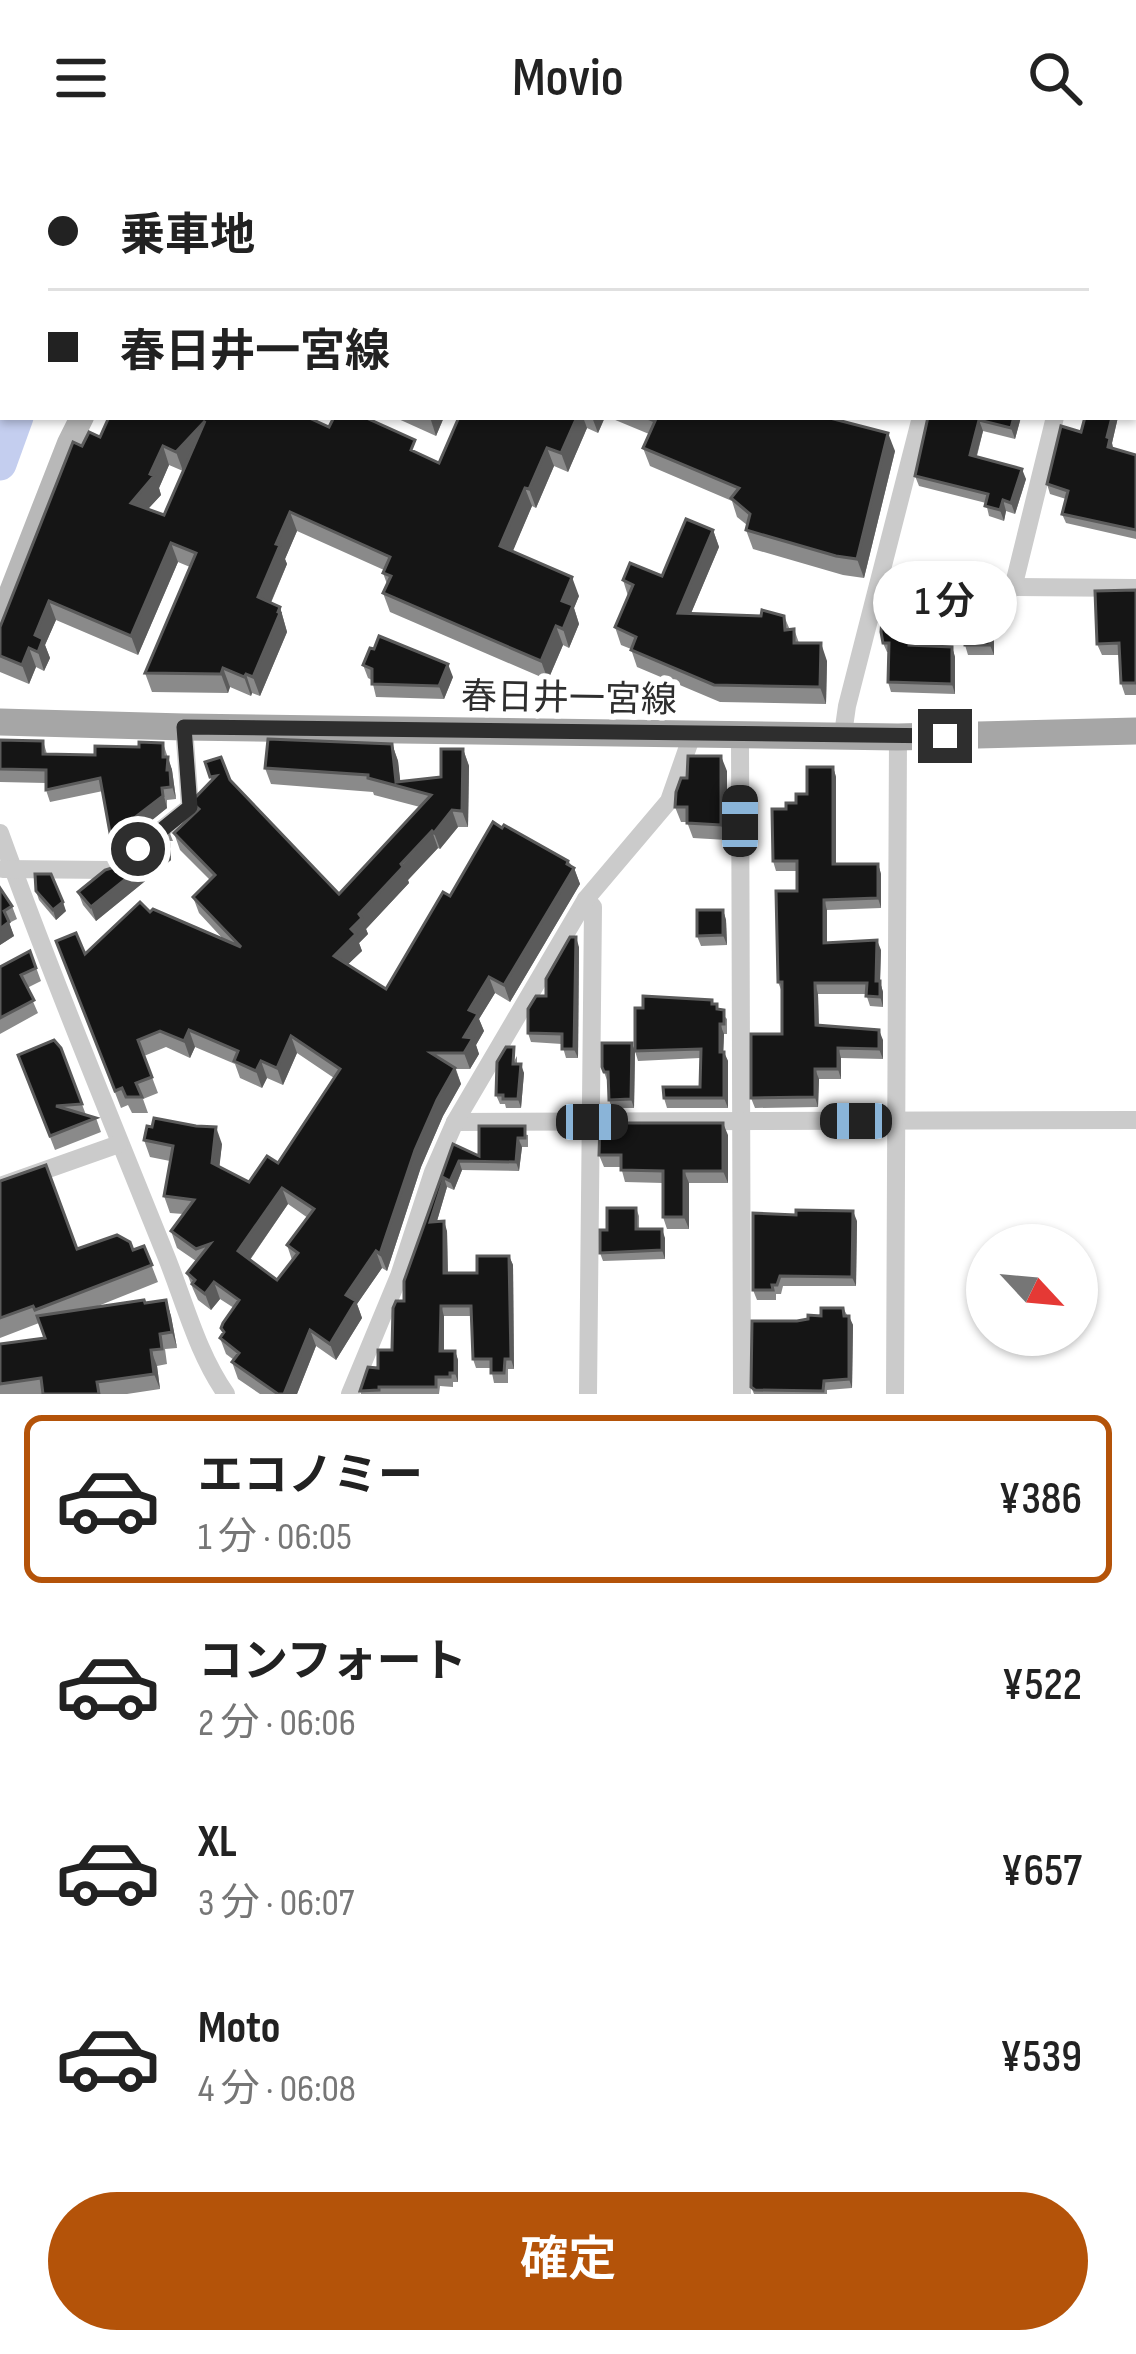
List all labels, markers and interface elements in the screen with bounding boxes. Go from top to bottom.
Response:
icon: menu [48,45,114,111]
icon: search [1022,45,1088,111]
text: Movio [512,46,624,111]
text: 乗車地 [120,209,255,264]
text: 春日井一宮線 [120,325,390,380]
callout: 1 分 [873,562,1017,646]
text: 1 分 [915,579,975,626]
street label: 春日井一宮線 [461,676,677,723]
route end [918,709,972,763]
car [722,785,758,857]
route start [111,822,165,876]
car [820,1103,892,1139]
car [556,1104,628,1140]
north arrow [966,1224,1098,1356]
map controls [966,1224,1098,1356]
icon: car [54,1445,162,1553]
text: エコノミー [198,1449,423,1504]
text: ¥386 [998,1472,1082,1527]
text: 1 分 · 06:05 [198,1514,352,1561]
icon: car [54,1631,162,1739]
text: コンフォート [198,1635,467,1690]
text: ¥522 [1002,1658,1082,1713]
text: 2 分 · 06:06 [198,1700,356,1747]
text: XL [198,1815,237,1870]
icon: car [54,1817,162,1925]
text: ¥657 [1001,1844,1082,1899]
text: 3 分 · 06:07 [198,1880,354,1927]
text: Moto [198,2001,280,2056]
icon: car [54,2003,162,2111]
text: ¥539 [1000,2030,1082,2085]
text: 4 分 · 06:08 [198,2066,356,2113]
button: 確定 [48,2192,1088,2330]

